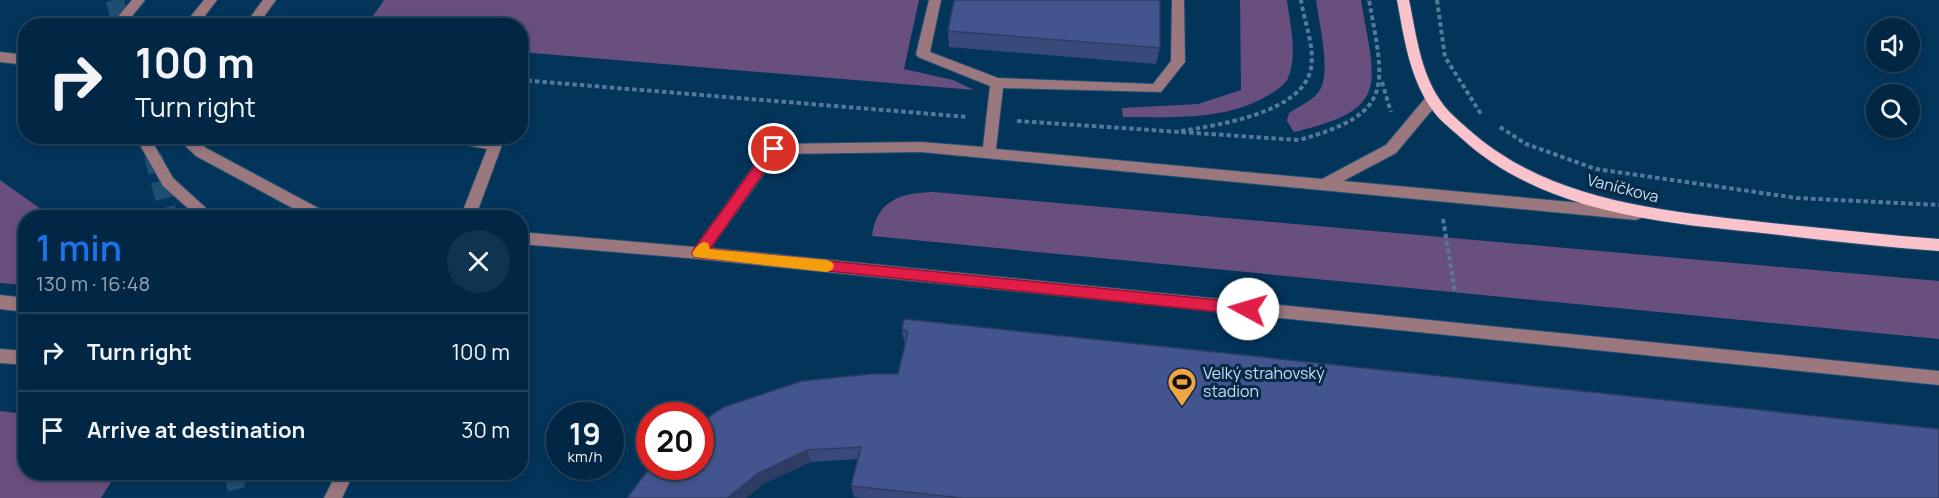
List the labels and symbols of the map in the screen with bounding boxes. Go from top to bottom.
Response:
pin [748,123,799,174]
street label: Vaníčkova [1585,168,1661,208]
position arrow [1216,277,1280,341]
place label: Velký strahovský stadion [1203,362,1325,402]
sports icon: Velký strahovský stadion [1166,366,1198,408]
speed limit sign: 20 [636,402,714,480]

